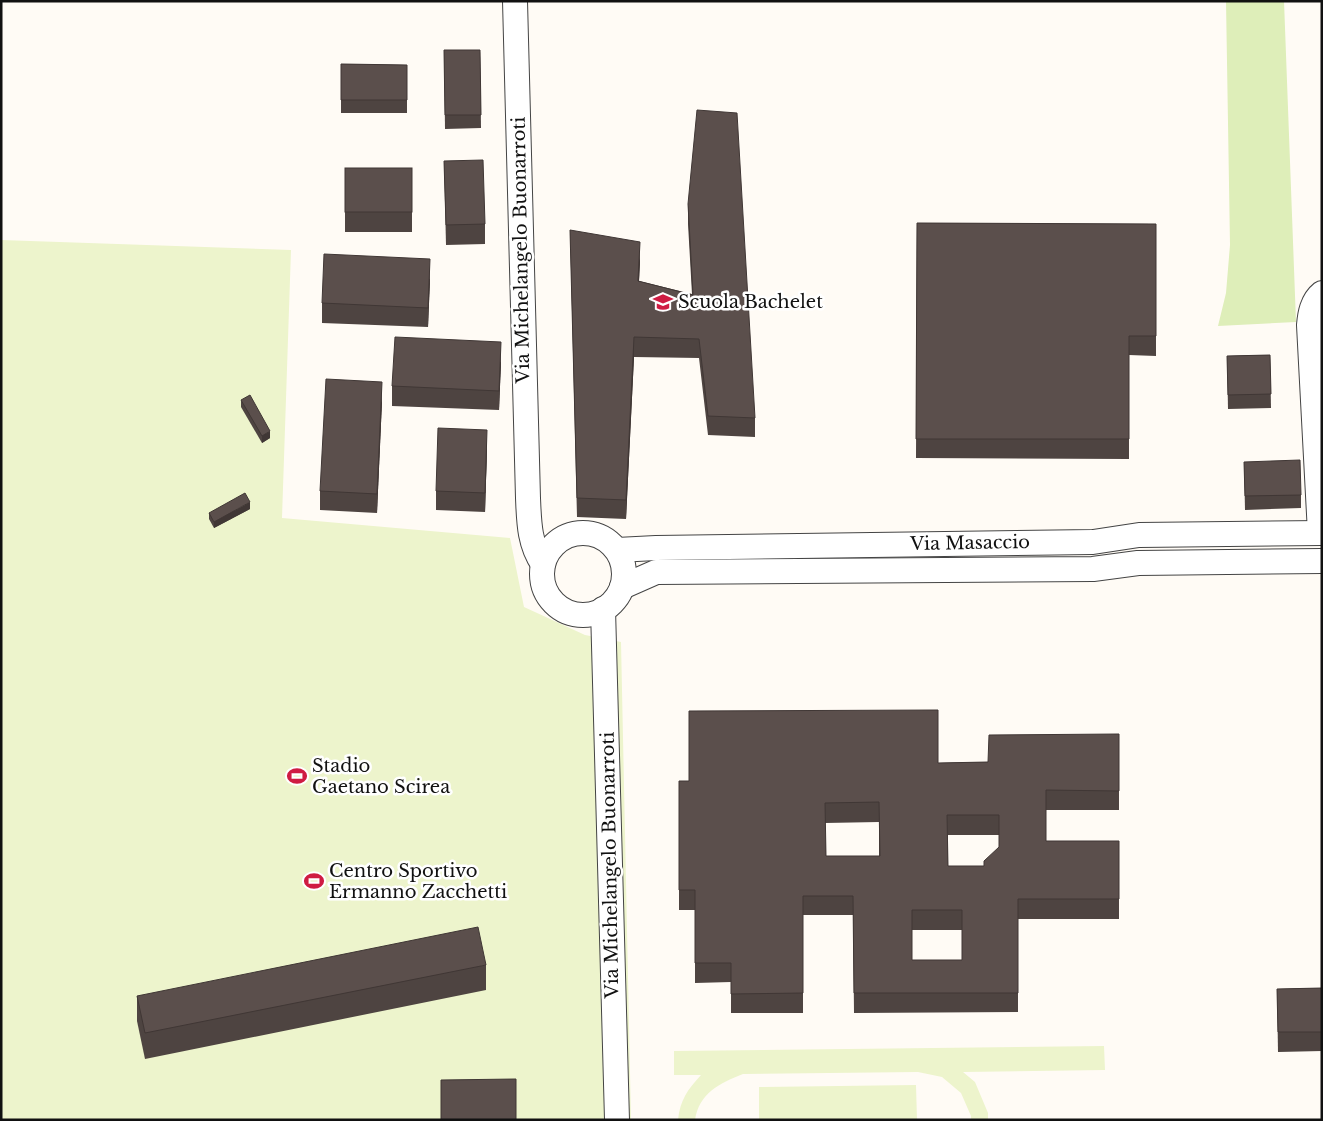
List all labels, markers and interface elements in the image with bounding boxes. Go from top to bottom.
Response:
street label: Via Michelangelo Buonarroti [508,116,534,385]
school or university icon: Scuola Bachelet [652,291,674,313]
place label: Scuola Bachelet [678,291,823,313]
street label: Via Masaccio [909,531,1030,555]
street label: Via Michelangelo Buonarroti [597,731,623,1000]
place label: Stadio Gaetano Scirea [312,755,450,798]
sports icon: Stadio Gaetano Scirea [286,765,308,787]
place label: Centro Sportivo Ermanno Zacchetti [329,860,507,903]
sports icon: Centro Sportivo Ermanno Zacchetti [303,870,325,892]

